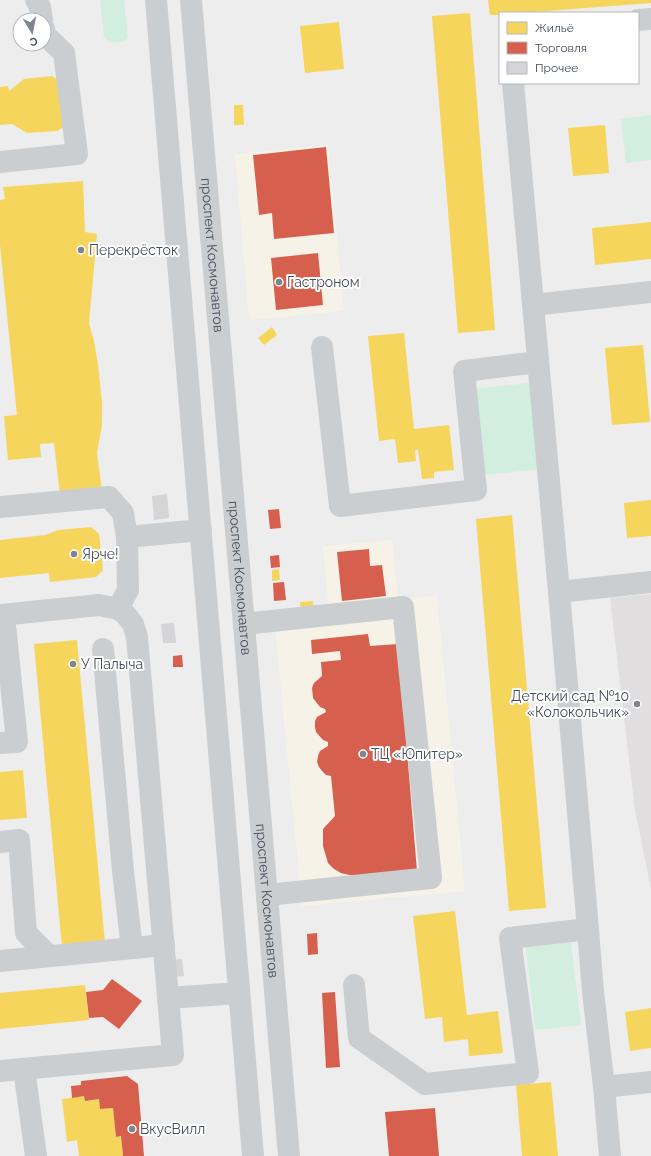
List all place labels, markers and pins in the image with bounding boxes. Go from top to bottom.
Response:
place label: Перекрёсток [89,242,178,258]
marker: Перекрёсток [76,245,86,255]
place label: Гастроном [287,274,360,290]
marker: Гастроном [274,277,284,287]
place label: Ярче! [82,546,119,562]
marker: Ярче! [69,549,79,559]
place label: У Палыча [81,656,143,672]
marker: У Палыча [68,659,78,669]
place label: Детский сад №10 «Колокольчик» [511,688,629,720]
marker: Детский сад №10 «Колокольчик» [632,699,642,709]
place label: ТЦ «Юпитер» [371,746,463,762]
marker: ТЦ «Юпитер» [358,749,368,759]
place label: ВкусВилл [140,1121,205,1137]
marker: ВкусВилл [127,1124,137,1134]

